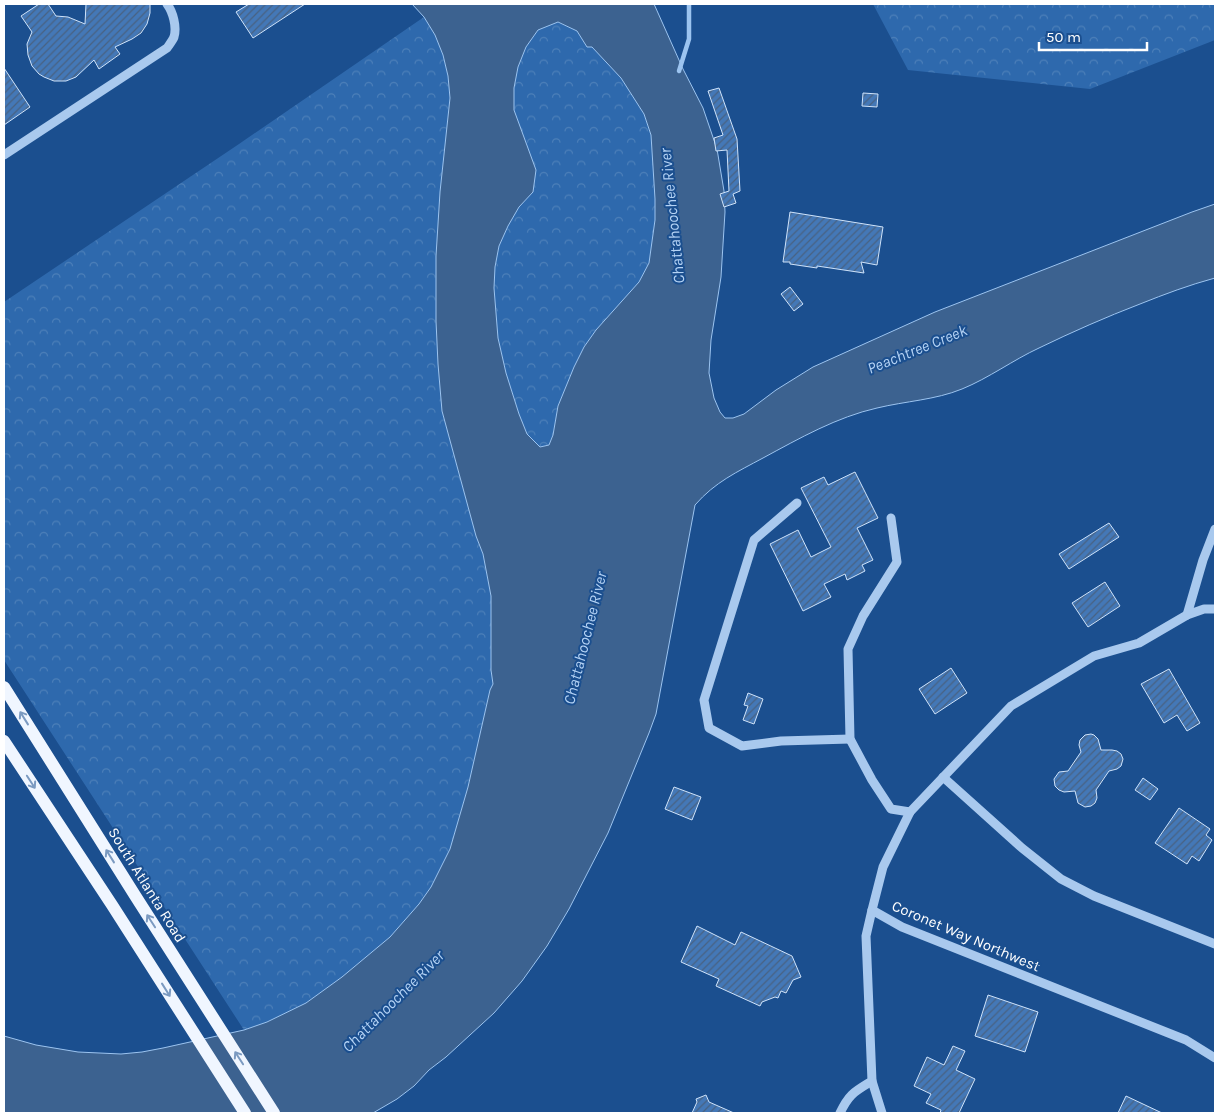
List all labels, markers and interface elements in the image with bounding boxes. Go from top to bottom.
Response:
scale bar [1039,20,1146,52]
text: 50 m [1046,28,1081,46]
water label: Chattahoochee River [655,147,689,285]
water label: Peachtree Creek [864,320,970,378]
water label: Chattahoochee River [559,569,611,707]
one-way arrow [18,711,29,725]
one-way arrow [26,774,36,788]
street label: South Atlanta Road [104,824,190,946]
one-way arrow [104,849,114,863]
street label: Coronet Way Northwest [889,897,1043,976]
one-way arrow [146,915,156,929]
water label: Chattahoochee River [338,946,448,1056]
one-way arrow [162,983,172,997]
one-way arrow [234,1051,244,1065]

